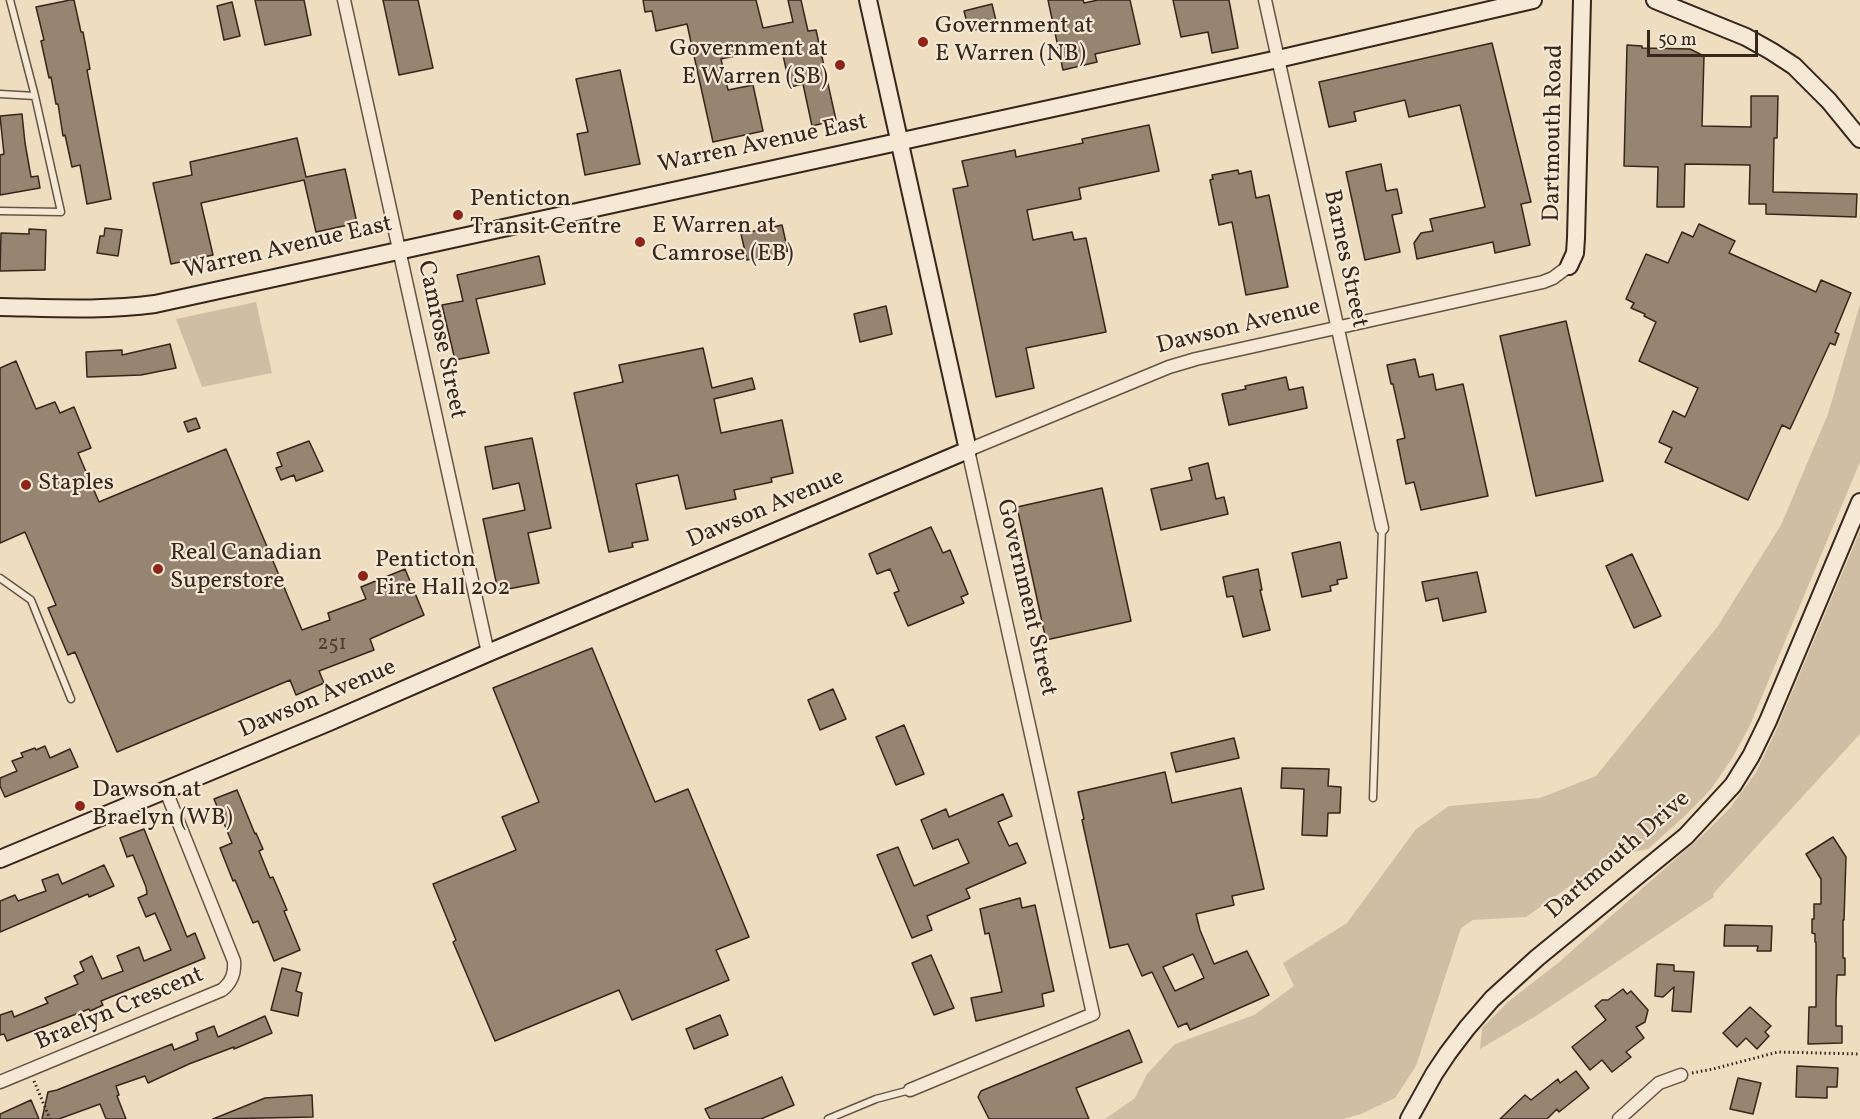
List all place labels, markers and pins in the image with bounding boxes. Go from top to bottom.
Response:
place label: Government at E Warren (NB) [935,14,1093,70]
marker: Government at E Warren (NB) [916,35,930,49]
place label: Government at E Warren (SB) [670,37,828,93]
marker: Government at E Warren (SB) [833,58,847,72]
place label: Penticton Transit Centre [470,187,621,243]
marker: Penticton Transit Centre [451,208,465,222]
place label: E Warren at Camrose (EB) [652,214,793,270]
marker: E Warren at Camrose (EB) [633,235,647,249]
place label: Staples [38,471,114,499]
marker: Staples [19,478,33,492]
place label: Real Canadian Superstore [170,541,322,597]
place label: Penticton Fire Hall 202 [375,548,510,604]
marker: Real Canadian Superstore [151,562,165,576]
marker: Penticton Fire Hall 202 [356,569,370,583]
place label: Dawson at Braelyn (WB) [92,778,233,834]
marker: Dawson at Braelyn (WB) [73,799,87,813]

